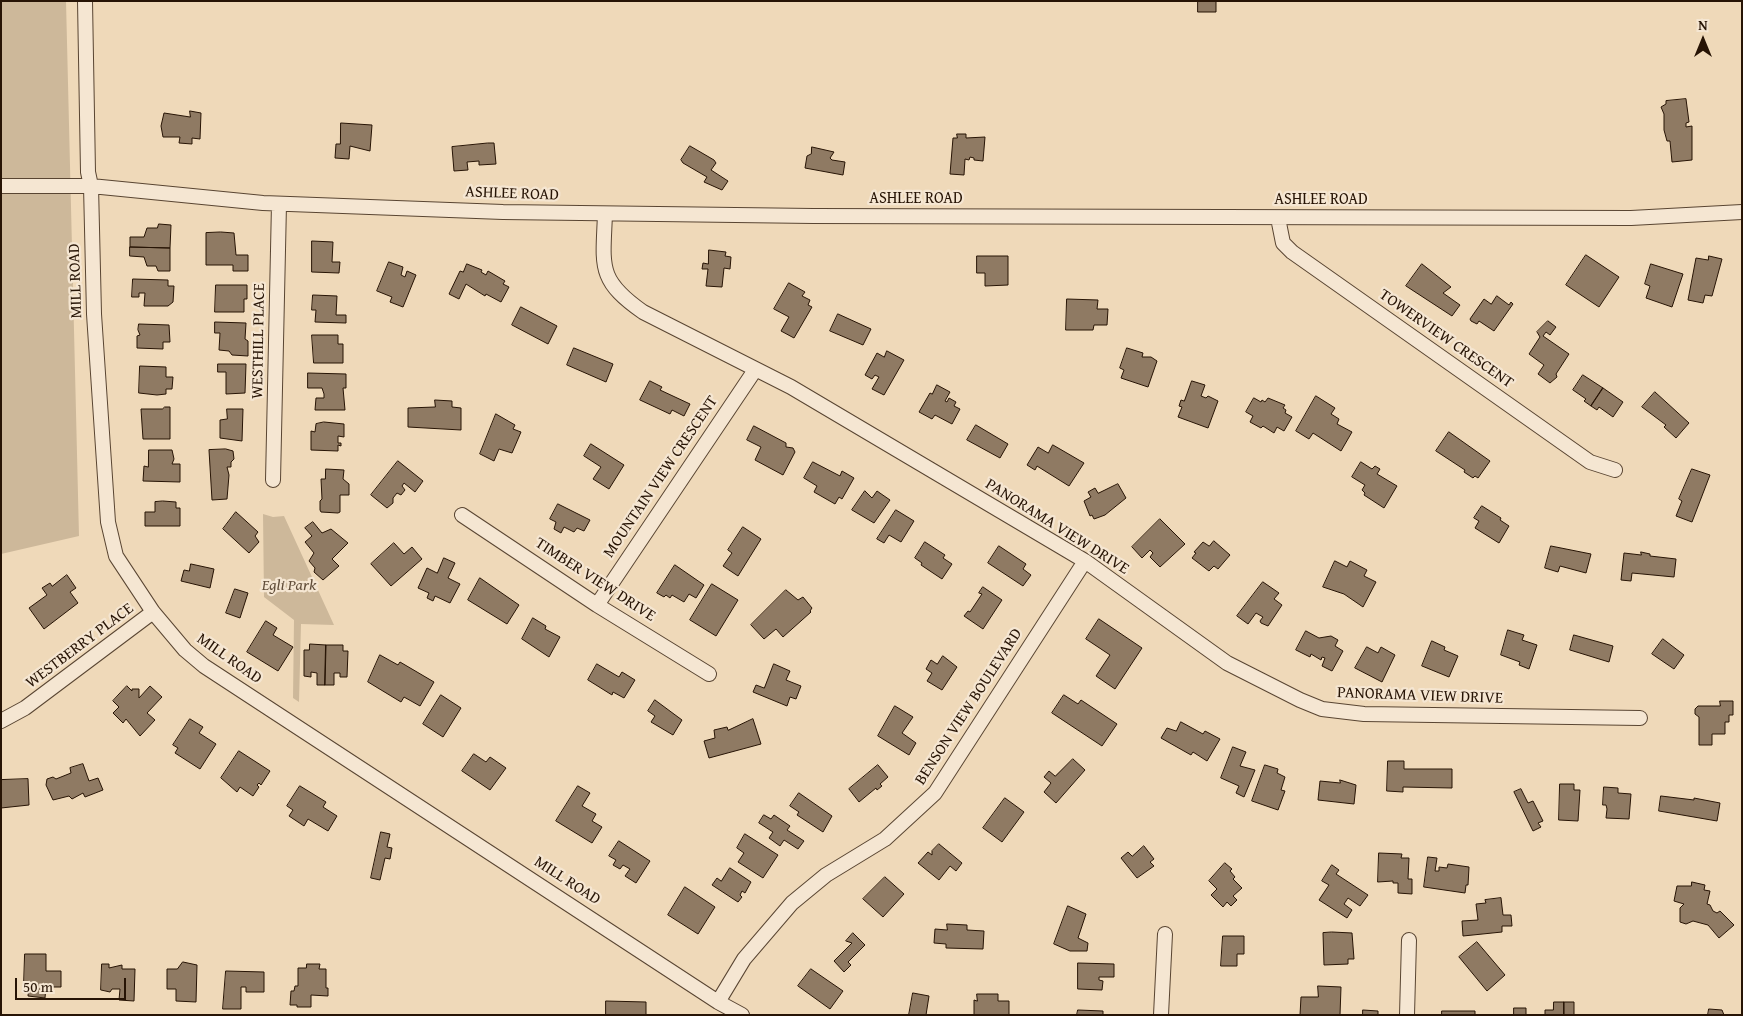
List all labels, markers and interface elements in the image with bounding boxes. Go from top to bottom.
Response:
north arrow [1678,15,1728,65]
text: N [1698,15,1708,35]
street label: ASHLEE ROAD [465,183,559,205]
street label: ASHLEE ROAD [869,189,963,209]
street label: ASHLEE ROAD [1274,190,1368,210]
street label: MILL ROAD [65,243,87,319]
street label: WESTHILL PLACE [248,283,270,399]
street label: TOWERVIEW CRESCENT [1375,285,1517,393]
street label: MOUNTAIN VIEW CRESCENT [600,392,722,562]
street label: PANORAMA VIEW DRIVE [982,475,1132,579]
street label: TIMBER VIEW DRIVE [531,534,659,626]
park label: Egli Park [262,576,316,596]
street label: WESTBERRY PLACE [22,599,138,693]
street label: BENSON VIEW BOULEVARD [911,625,1027,789]
street label: MILL ROAD [193,630,265,688]
street label: PANORAMA VIEW DRIVE [1337,684,1503,708]
street label: MILL ROAD [530,853,604,909]
scale bar [18,968,129,1000]
text: 50 m [23,976,53,997]

